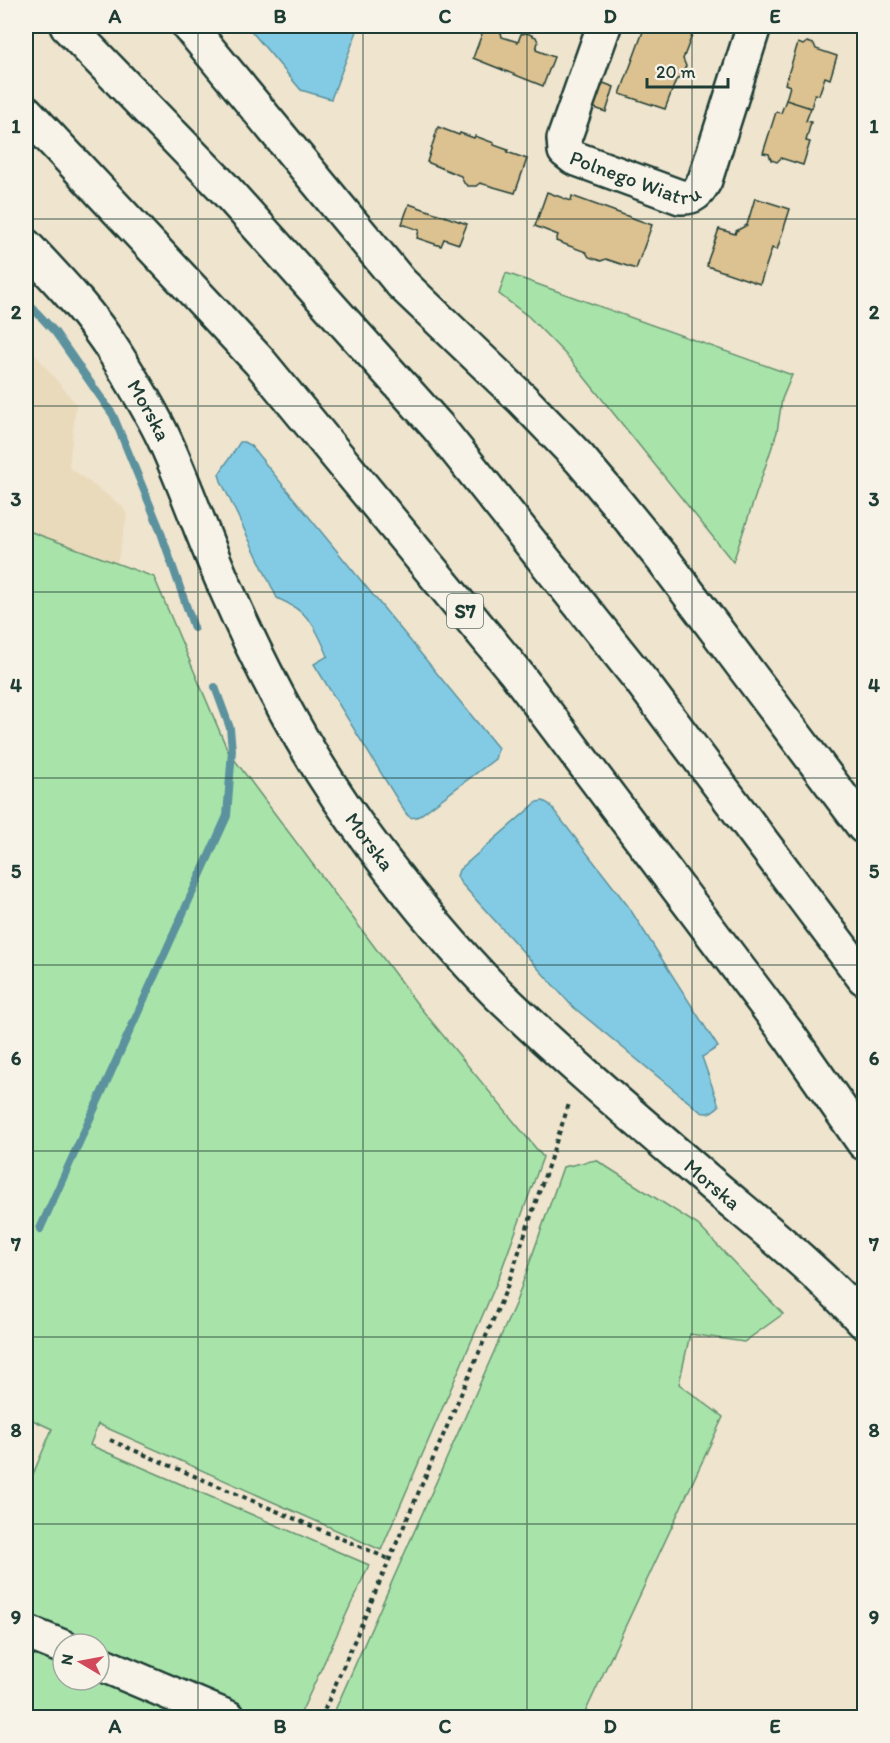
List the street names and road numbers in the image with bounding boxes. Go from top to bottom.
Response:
street label: Polnego Wiatru [566,145,705,209]
street label: Morska [122,375,176,445]
road number: S7 [447,594,483,628]
street label: Morska [340,807,400,875]
street label: Morska [679,1153,746,1215]

